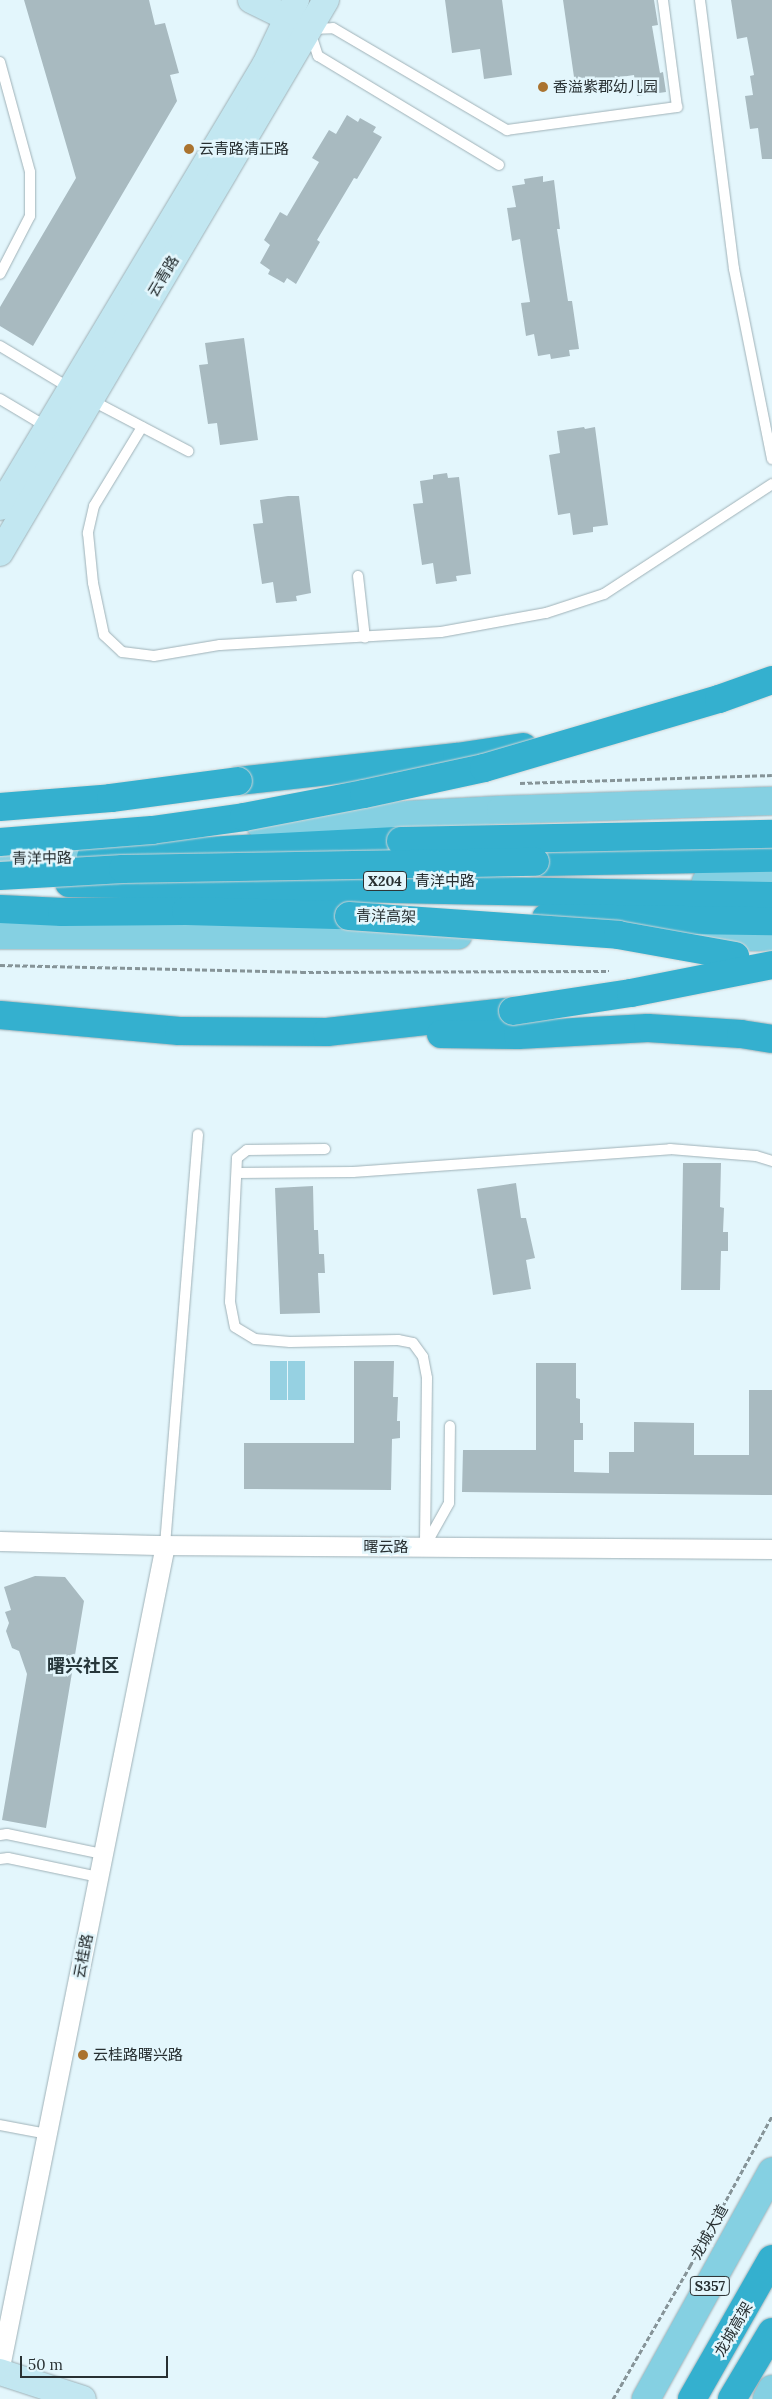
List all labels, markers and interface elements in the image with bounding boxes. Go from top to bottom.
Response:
place label: 香溢紫郡幼儿园 [553,78,658,96]
marker: 香溢紫郡幼儿园 [537,81,549,93]
place label: 云青路清正路 [199,140,289,158]
marker: 云青路清正路 [183,143,195,155]
street label: 云青路 [144,252,182,300]
street label: 青洋中路 [12,848,72,868]
road number: X204 [362,869,408,892]
street label: 青洋中路 [415,872,475,890]
street label: 青洋高架 [356,906,416,926]
street label: 曙云路 [364,1538,408,1556]
district label: 曙兴社区 [47,1655,119,1677]
street label: 云桂路 [70,1932,96,1980]
place label: 云桂路曙兴路 [93,2046,183,2064]
marker: 云桂路曙兴路 [77,2049,89,2061]
street label: 龙城大道 [687,2201,731,2263]
road number: S357 [689,2274,731,2298]
street label: 龙城高架 [710,2299,756,2359]
scale bar [22,2346,170,2378]
text: 50 m [28,2355,63,2374]

